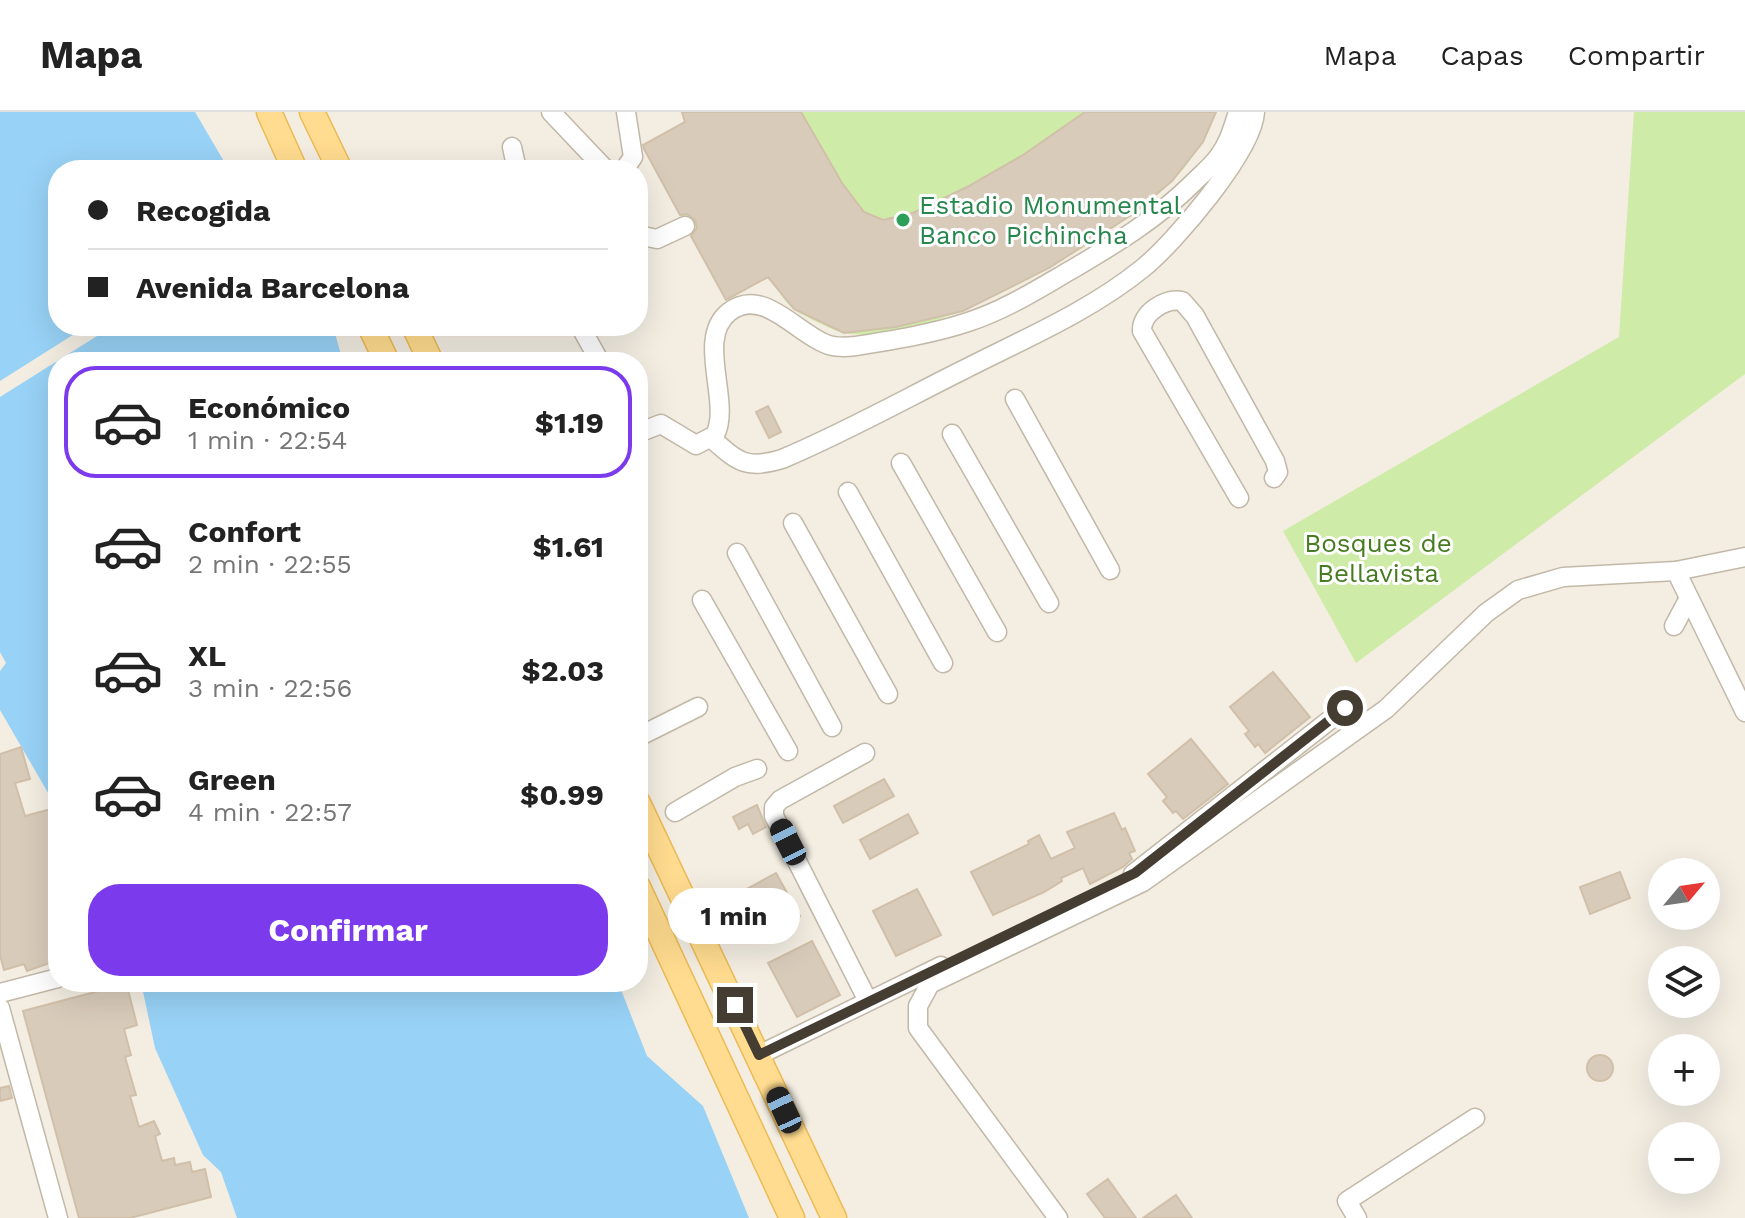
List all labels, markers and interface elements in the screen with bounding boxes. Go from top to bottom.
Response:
text: Mapa [40,33,142,77]
text: Mapa [1323,39,1396,72]
text: Capas [1440,39,1524,72]
text: Compartir [1568,39,1705,72]
place label: Estadio Monumental Banco Pichincha [919,190,1182,250]
text: Recogida [136,193,270,228]
marker: Estadio Monumental Banco Pichincha [894,211,912,229]
text: Avenida Barcelona [136,270,409,305]
icon: car [92,386,164,458]
text: Económico [188,390,350,425]
text: $1.19 [535,405,604,440]
text: 1 min · 22:54 [188,425,347,455]
icon: car [92,510,164,582]
text: Confort [188,514,301,549]
park label: Bosques de Bellavista [1304,528,1452,588]
text: $1.61 [532,529,604,564]
text: 2 min · 22:55 [188,549,352,579]
icon: car [92,634,164,706]
text: XL [188,638,226,673]
text: $2.03 [522,653,604,688]
text: 3 min · 22:56 [188,673,352,703]
route start [1327,690,1363,726]
icon: car [92,758,164,830]
text: Green [188,762,276,797]
text: $0.99 [520,777,604,812]
text: 4 min · 22:57 [188,797,352,827]
car [766,815,810,869]
north arrow [1648,858,1720,930]
map controls [1648,858,1720,1194]
button: Confirmar [88,884,608,976]
callout: 1 min [669,889,801,945]
text: 1 min [701,901,767,931]
button: layers [1648,946,1720,1018]
route end [717,987,753,1023]
button: + [1648,1034,1720,1106]
car [763,1083,805,1137]
button: − [1648,1122,1720,1194]

